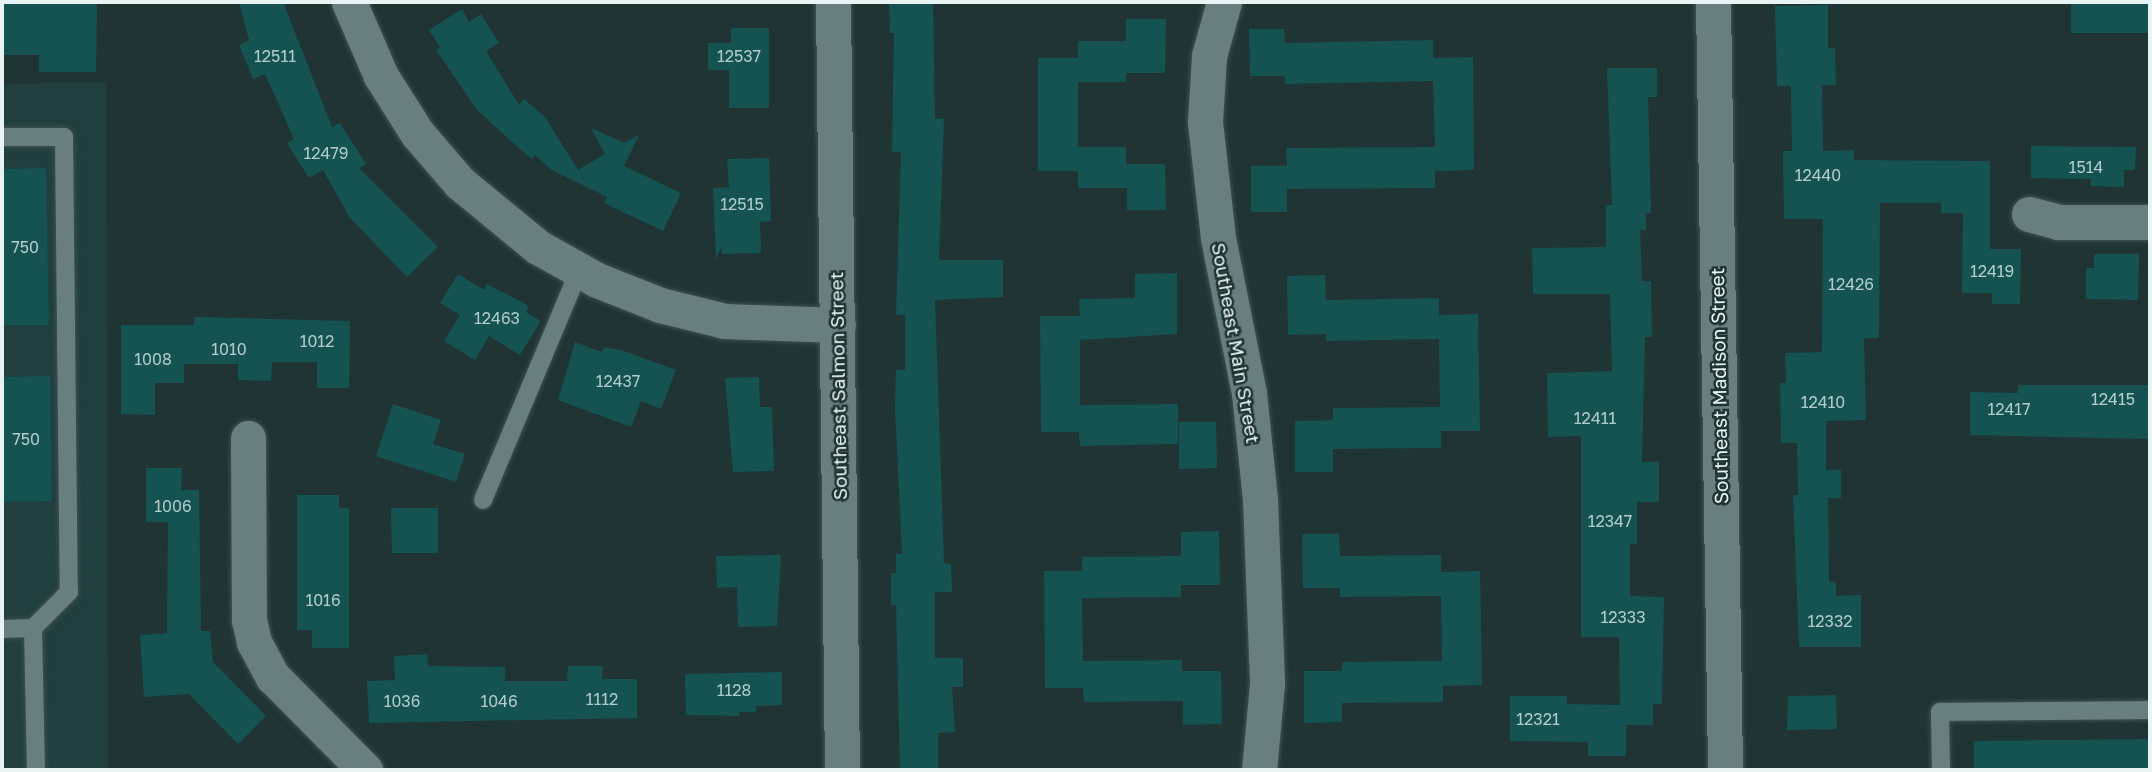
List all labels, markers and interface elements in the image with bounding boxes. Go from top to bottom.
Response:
house number: 12511 [254,46,296,66]
house number: 12537 [717,46,761,66]
house number: 12479 [304,143,348,163]
house number: 1514 [2069,157,2103,177]
house number: 12440 [1795,165,1841,185]
house number: 12515 [720,194,764,214]
house number: 750 [11,237,39,257]
street label: Southeast Main Street [1207,241,1265,445]
house number: 12419 [1970,261,2014,281]
street label: Southeast Madison Street [1706,268,1732,504]
street label: Southeast Salmon Street [825,272,851,500]
house number: 12426 [1828,274,1874,294]
house number: 12463 [474,308,520,328]
house number: 1012 [300,331,334,351]
house number: 1010 [211,339,247,359]
house number: 1008 [134,349,172,369]
house number: 12437 [596,371,640,391]
house number: 12415 [2091,389,2135,409]
house number: 12410 [1801,392,1845,412]
house number: 12417 [1987,399,2031,419]
house number: 12411 [1574,408,1616,428]
house number: 750 [12,429,40,449]
house number: 1006 [154,496,192,516]
house number: 12347 [1588,511,1632,531]
house number: 1016 [305,590,341,610]
house number: 12333 [1600,607,1646,627]
house number: 12332 [1807,611,1853,631]
house number: 1128 [717,680,751,700]
house number: 1112 [586,689,618,709]
house number: 1036 [384,691,420,711]
house number: 1046 [480,691,518,711]
house number: 12321 [1516,709,1560,729]

